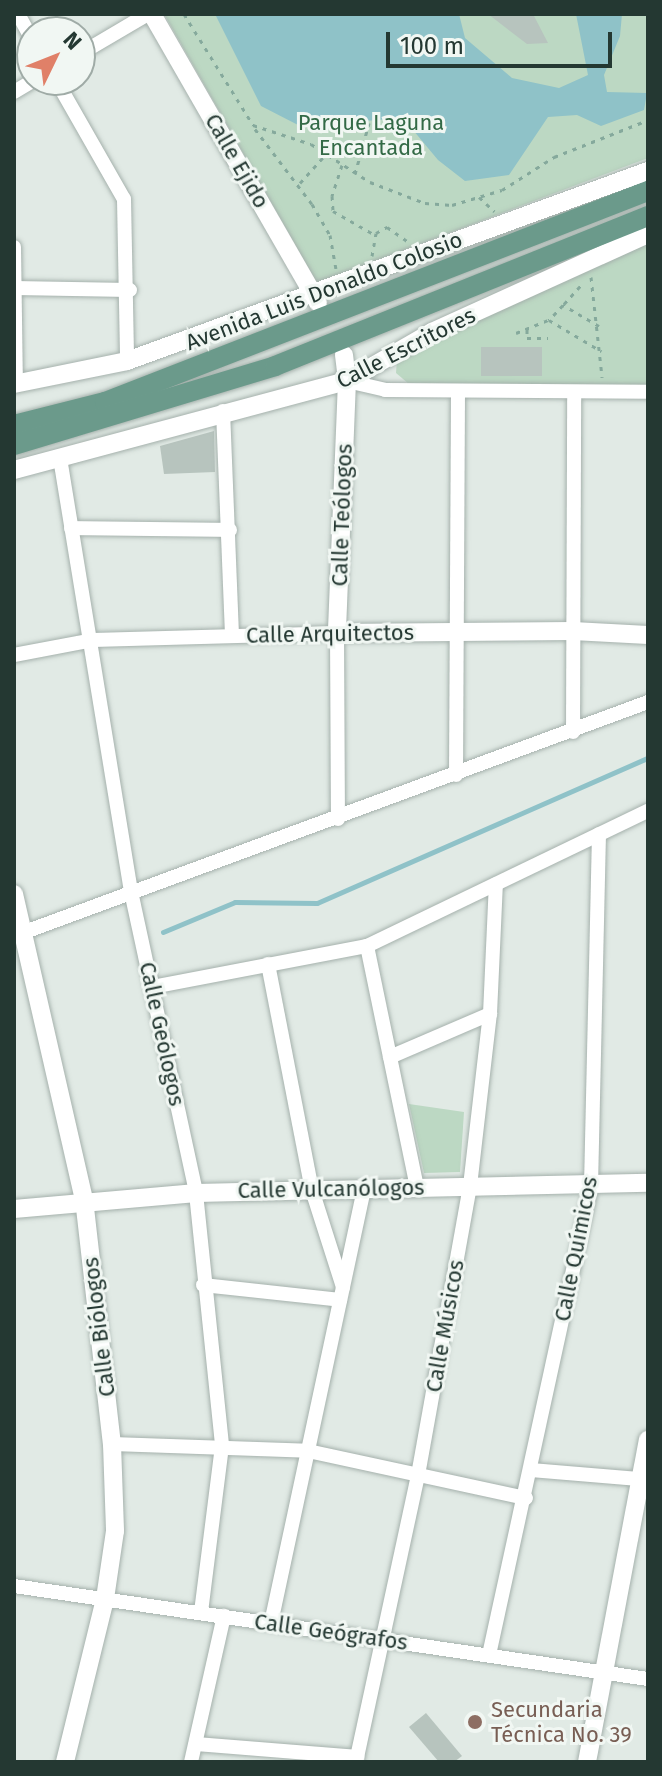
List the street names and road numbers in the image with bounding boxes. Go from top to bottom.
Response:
street label: Calle Ejido [199,109,275,213]
street label: Avenida Luis Donaldo Colosio [182,226,466,356]
street label: Calle Escritores [332,302,480,394]
street label: Calle Teólogos [326,443,358,587]
street label: Calle Arquitectos [246,619,414,649]
street label: Calle Geólogos [134,960,190,1108]
street label: Calle Vulcanólogos [237,1174,425,1204]
street label: Calle Químicos [549,1174,603,1324]
street label: Calle Biólogos [77,1256,121,1398]
street label: Calle Músicos [420,1258,470,1394]
street label: Calle Geógrafos [253,1608,409,1656]

